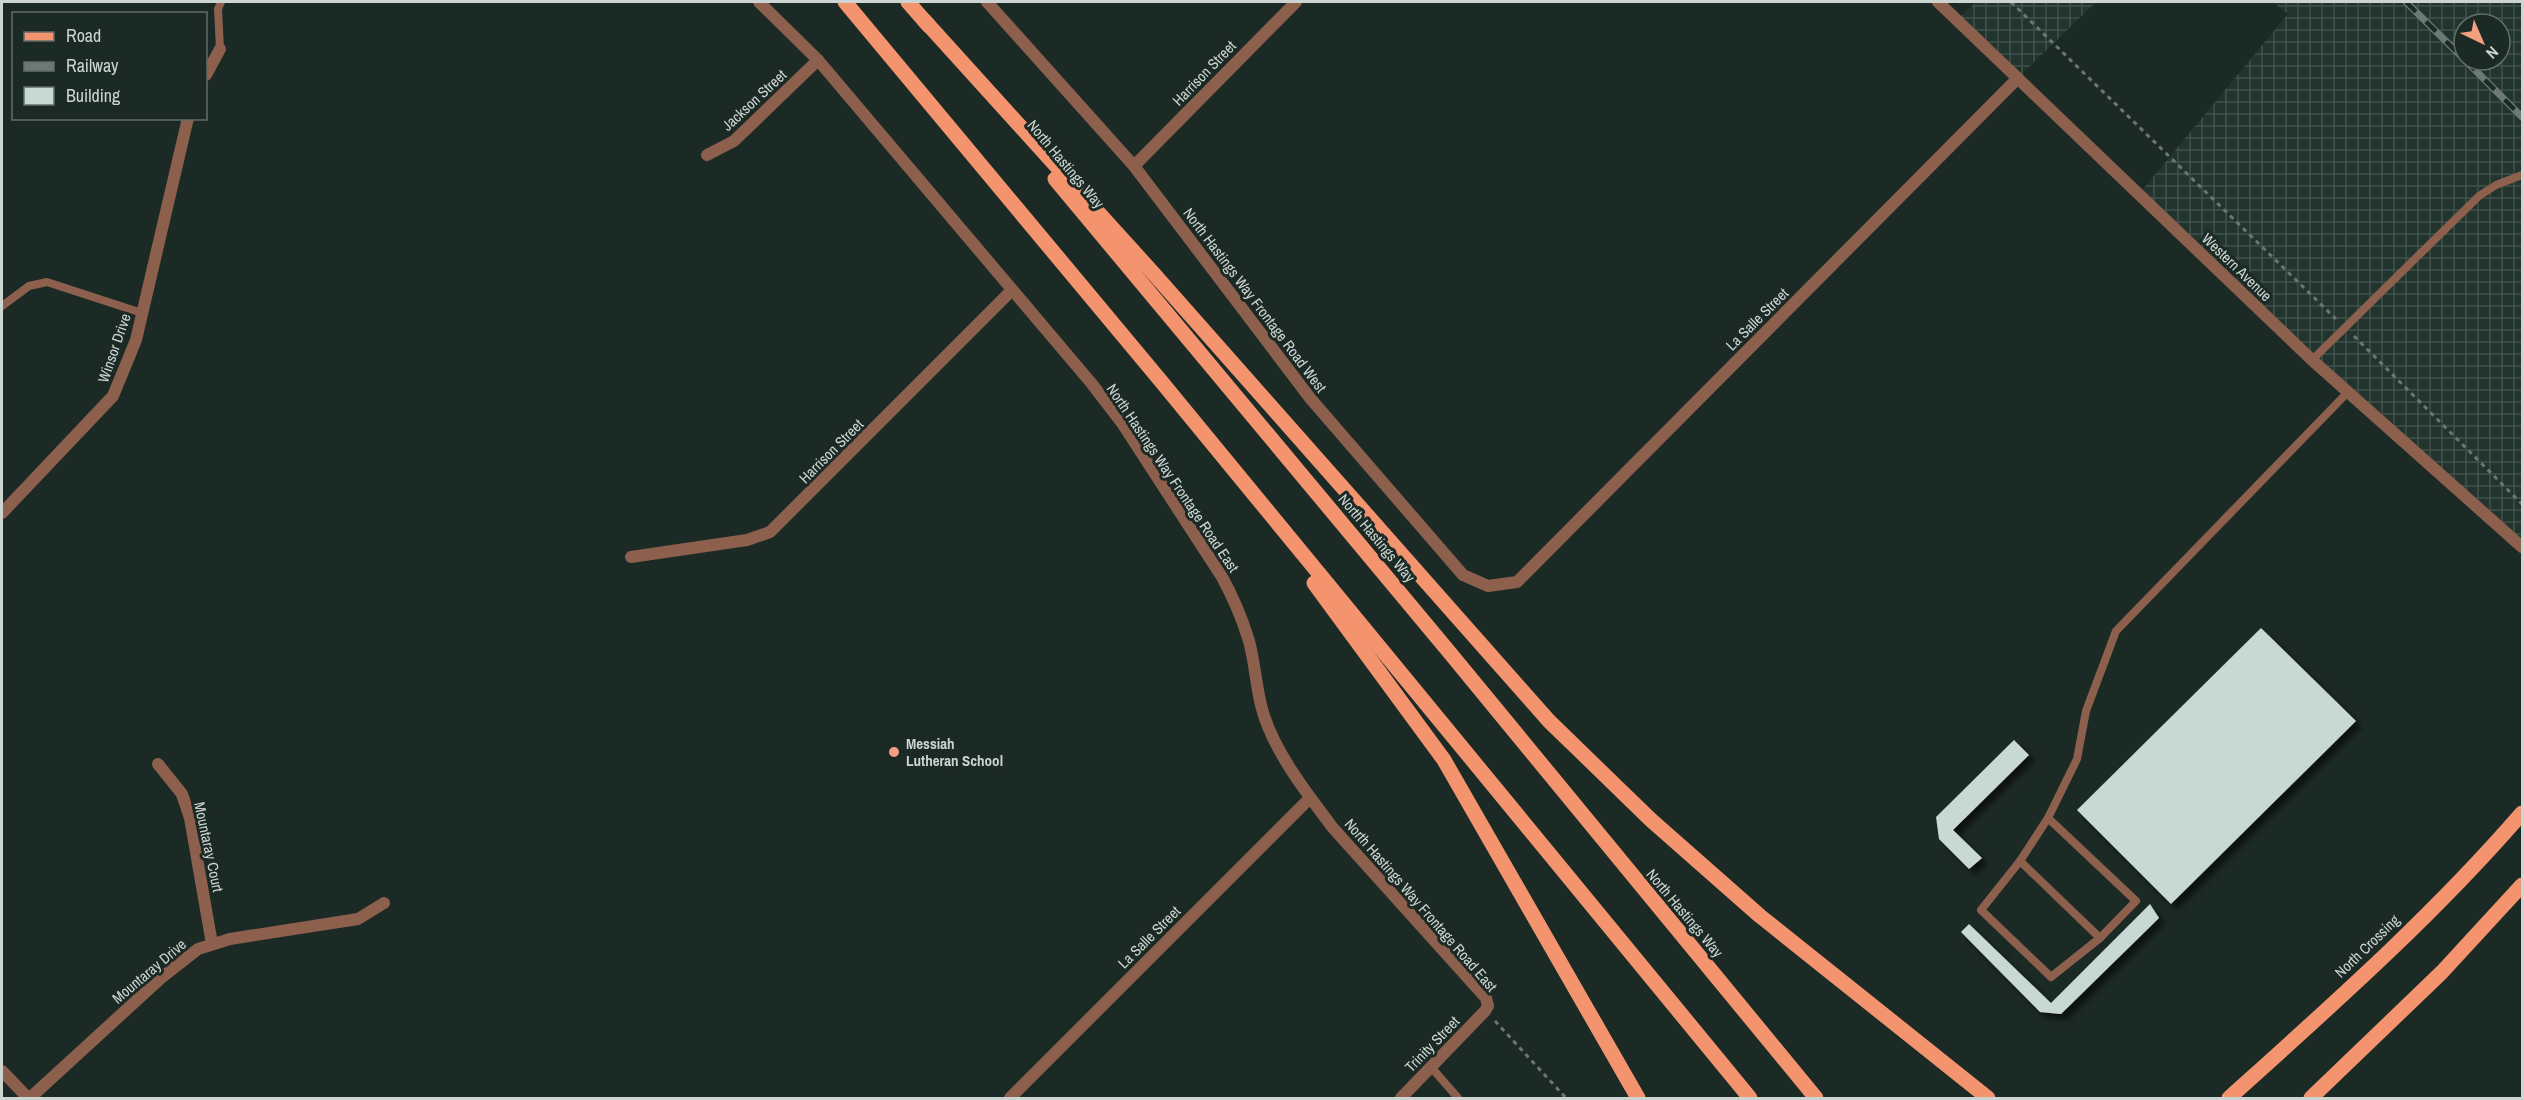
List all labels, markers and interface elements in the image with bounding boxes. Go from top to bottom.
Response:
legend [12,12,207,120]
north arrow [2452,12,2512,72]
text: Road [66,23,101,48]
street label: Harrison Street [1167,35,1241,110]
text: N [2481,42,2503,64]
text: Railway [66,53,119,78]
street label: Jackson Street [717,64,791,135]
text: Building [66,83,121,108]
street label: North Hastings Way [1023,115,1110,213]
street label: North Hastings Way Frontage Road West [1179,203,1332,397]
street label: Western Avenue [2197,228,2277,306]
street label: La Salle Street [1721,283,1793,355]
street label: Winsor Drive [92,311,136,385]
street label: North Hastings Way Frontage Road East [1102,380,1244,577]
street label: Harrison Street [794,414,868,488]
street label: North Hastings Way [1334,489,1421,587]
place label: Messiah Lutheran School [906,733,1003,771]
marker: Messiah Lutheran School [887,745,901,759]
street label: Mountaray Court [189,800,229,895]
street label: North Hastings Way Frontage Road East [1340,814,1502,997]
street label: North Hastings Way [1642,864,1729,962]
street label: La Salle Street [1113,901,1185,973]
street label: North Crossing [2330,910,2404,982]
street label: Mountaray Drive [107,934,191,1008]
street label: Trinity Street [1400,1011,1464,1077]

